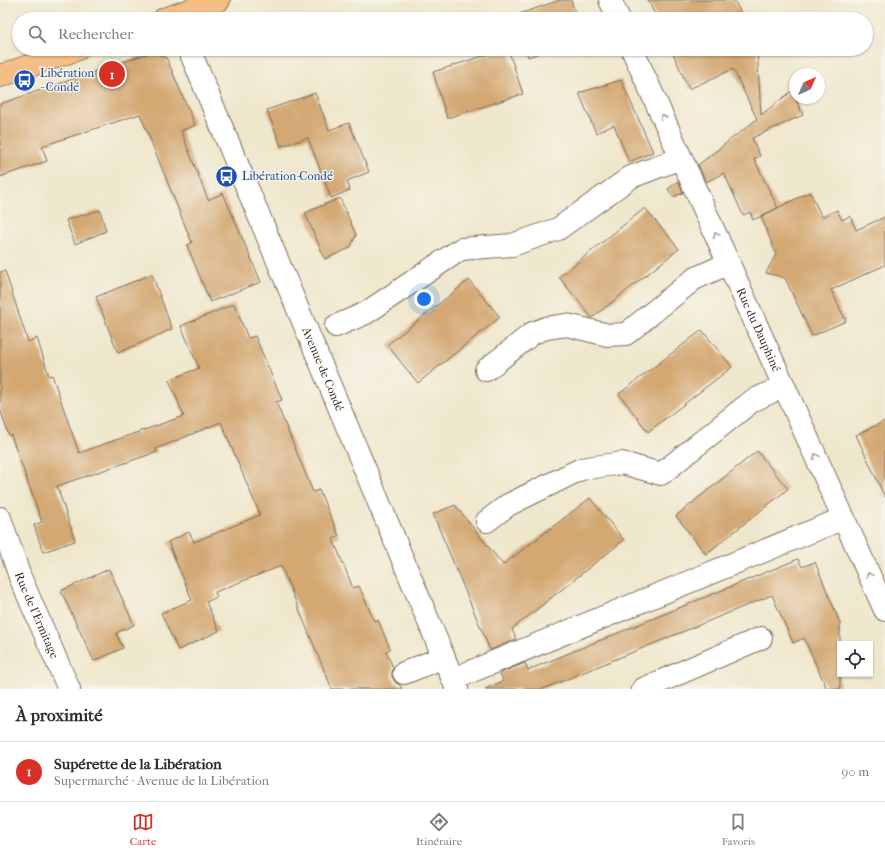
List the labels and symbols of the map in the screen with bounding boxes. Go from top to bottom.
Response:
pin: 1 [99,59,125,89]
place label: Libération - Condé [40,66,94,94]
bus stop icon: Libération - Condé [11,67,37,93]
north arrow [789,68,825,104]
one-way arrow [660,114,668,121]
bus stop icon: Libération-Condé [213,163,239,189]
place label: Libération-Condé [242,169,333,183]
one-way arrow [713,232,721,239]
street label: Rue du Dauphiné [734,286,784,374]
your location [414,289,434,309]
street label: Avenue de Condé [299,324,347,413]
one-way arrow [812,453,820,460]
street label: Rue de l'Ermitage [12,570,62,661]
one-way arrow [866,571,874,579]

